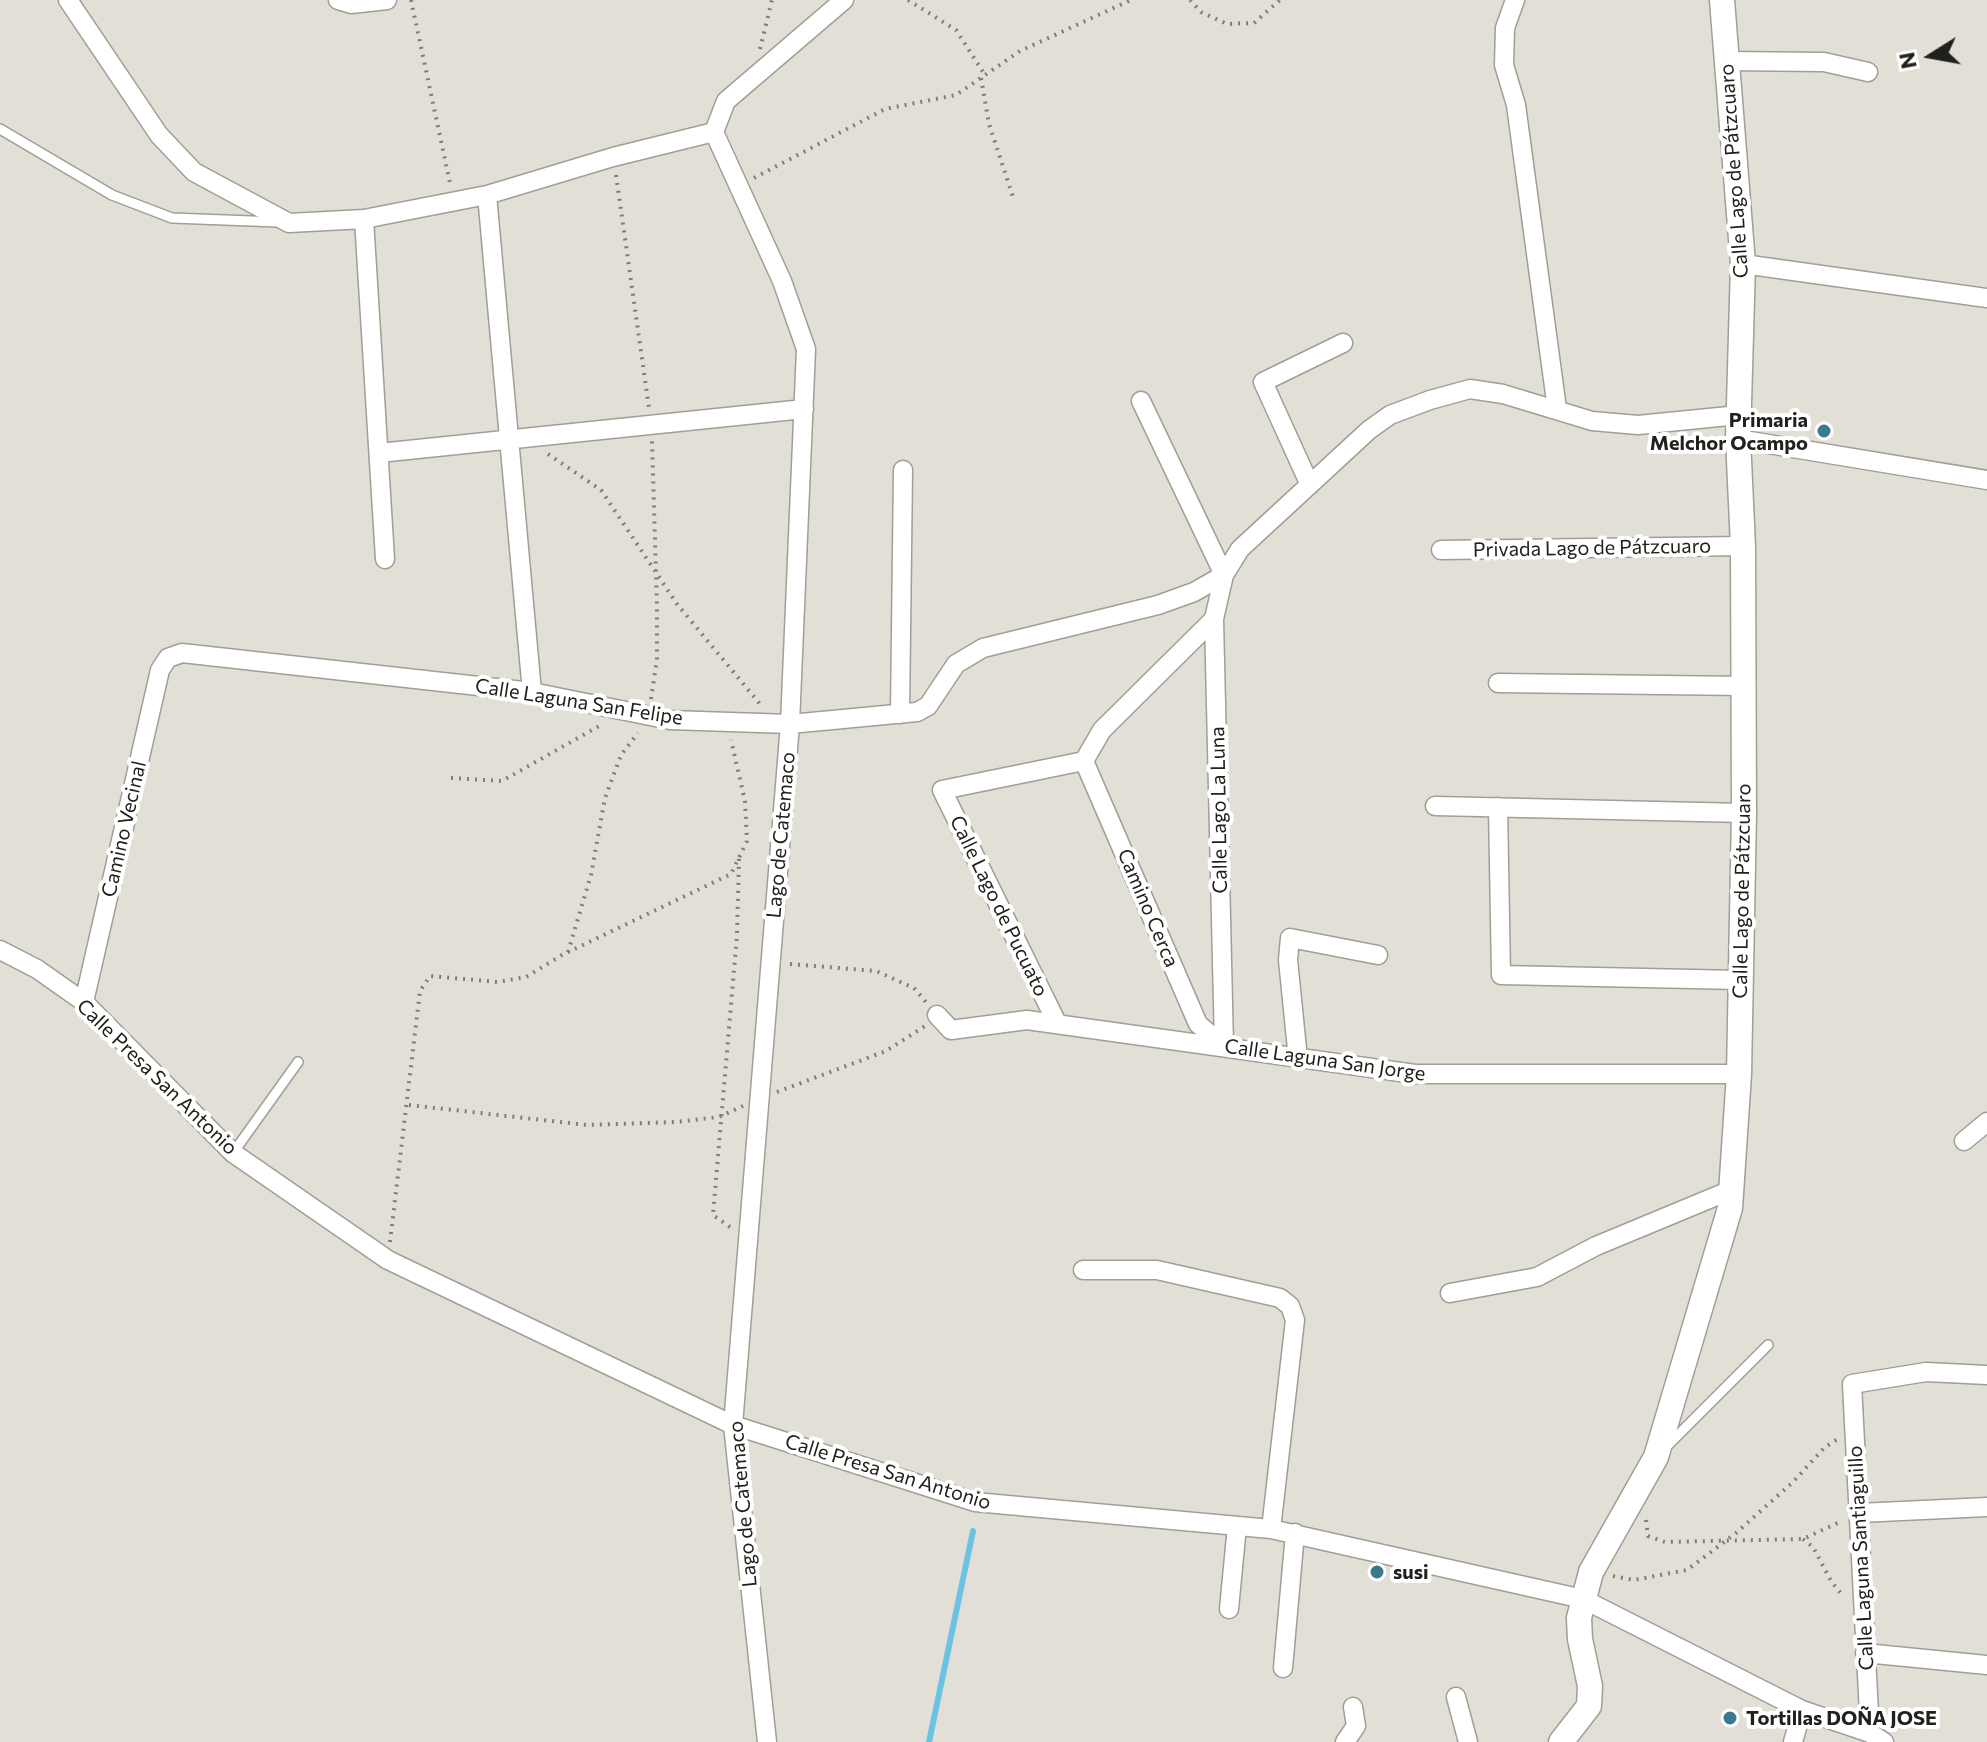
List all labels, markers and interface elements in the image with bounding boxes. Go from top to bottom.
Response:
north arrow [1891,16,1971,96]
text: N [1892,50,1922,71]
street label: Calle Lago de Pátzcuaro [1715,63,1753,279]
place label: Primaria Melchor Ocampo [1650,408,1808,455]
marker: Primaria Melchor Ocampo [1815,422,1833,440]
street label: Privada Lago de Pátzcuaro [1473,534,1711,562]
street label: Calle Laguna San Felipe [473,674,685,730]
street label: Calle Lago La Luna [1206,726,1232,894]
street label: Lago de Catemaco [762,751,800,919]
street label: Camino Vecinal [97,759,151,899]
street label: Calle Lago de Pátzcuaro [1728,783,1756,999]
street label: Calle Lago de Pucuato [945,812,1053,1000]
street label: Camino Cerca [1112,845,1184,971]
street label: Calle Presa San Antonio [72,994,242,1160]
street label: Calle Laguna San Jorge [1223,1034,1427,1086]
street label: Lago de Catemaco [724,1420,762,1588]
street label: Calle Presa San Antonio [782,1429,994,1515]
street label: Calle Laguna Santiaguillo [1843,1445,1879,1671]
place label: susi [1393,1560,1429,1584]
marker: susi [1368,1563,1386,1581]
place label: Tortillas DOÑA JOSE [1746,1706,1937,1730]
marker: Tortillas DOÑA JOSE [1721,1709,1739,1727]

